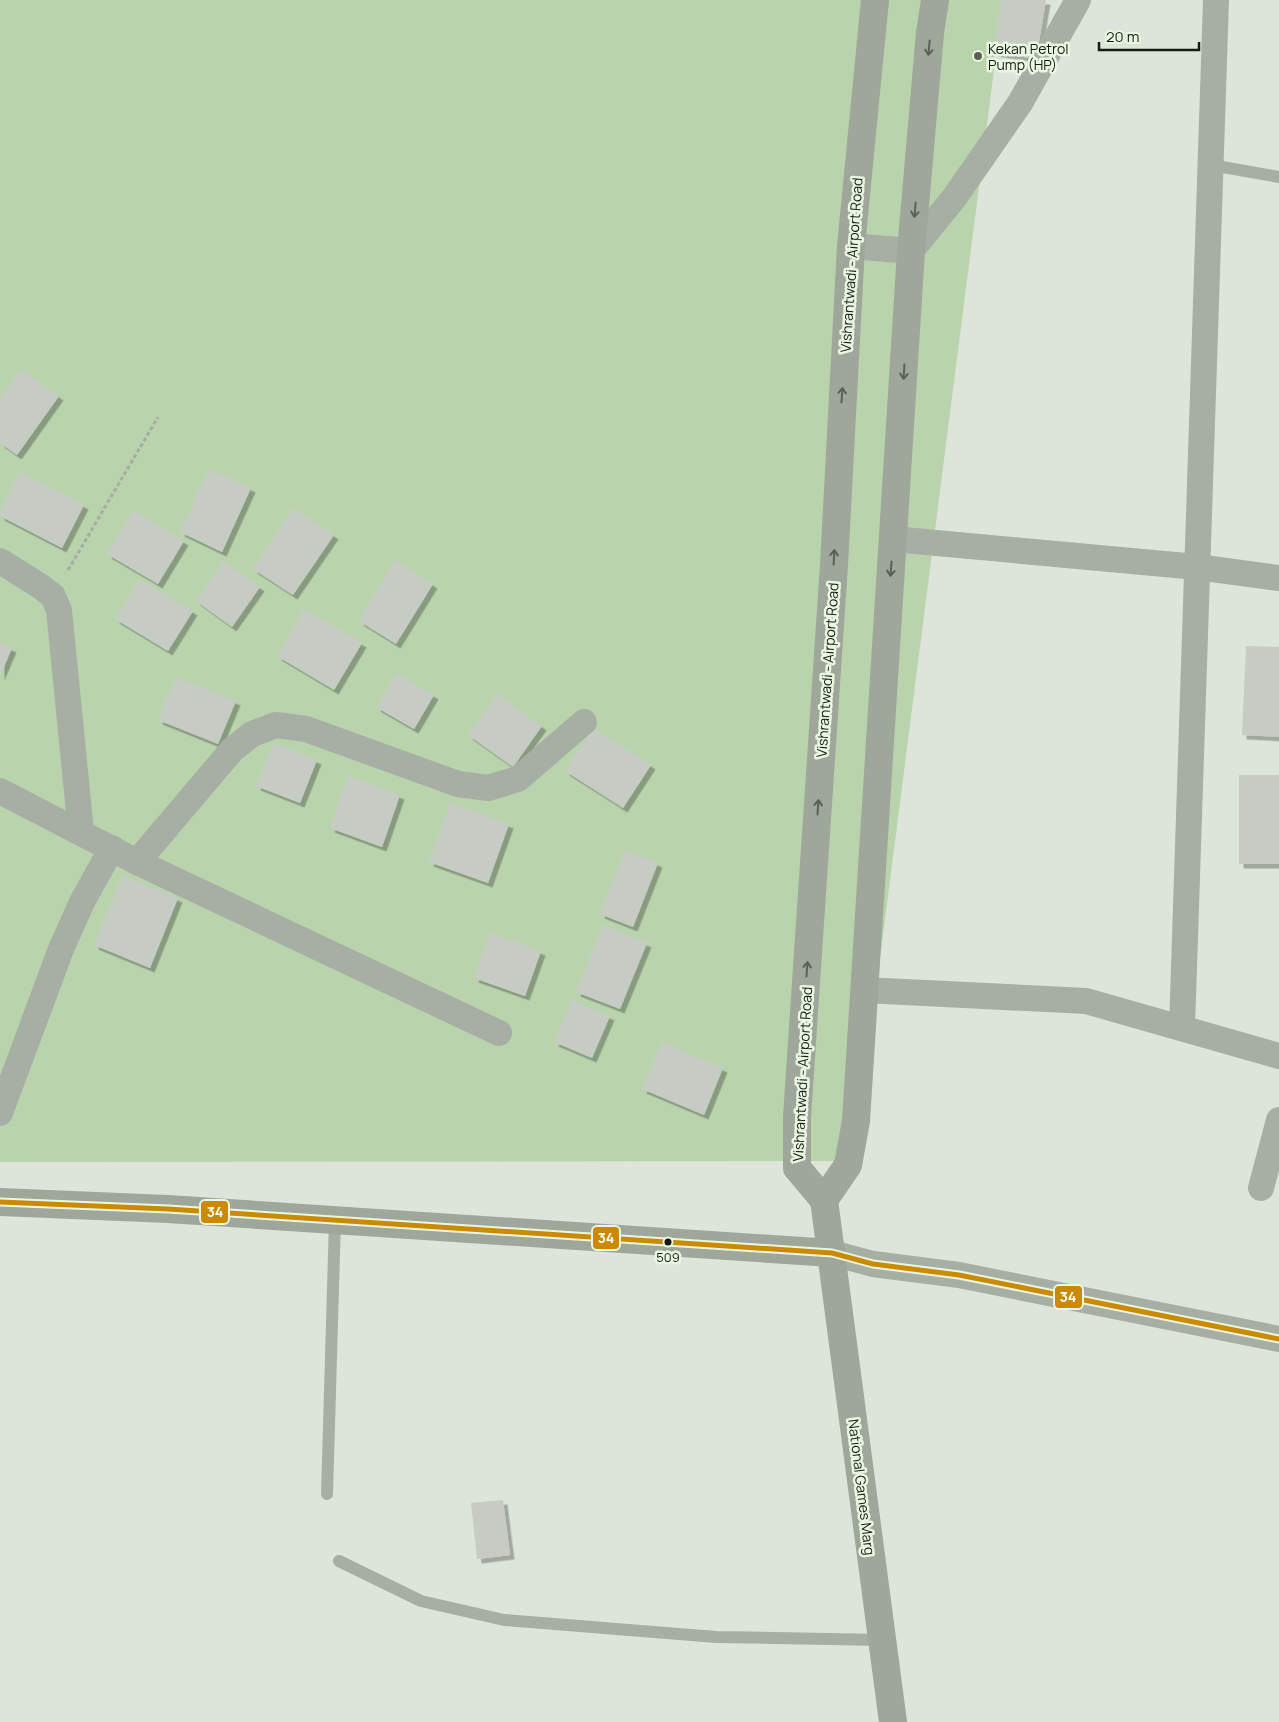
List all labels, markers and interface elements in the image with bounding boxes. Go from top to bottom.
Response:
scale bar [1099,20,1199,52]
text: 20 m [1106,26,1139,47]
place label: Kekan Petrol Pump (HP) [988,39,1068,74]
one-way arrow [924,40,934,56]
marker: Kekan Petrol Pump (HP) [972,50,984,62]
street label: Vishrantwadi - Airport Road [835,177,867,353]
one-way arrow [910,202,919,218]
one-way arrow [899,364,908,380]
one-way arrow [838,387,847,403]
one-way arrow [829,549,838,565]
one-way arrow [887,561,896,577]
street label: Vishrantwadi - Airport Road [811,582,843,758]
one-way arrow [813,799,822,815]
one-way arrow [802,961,812,977]
street label: Vishrantwadi - Airport Road [788,986,816,1162]
line badge: 34 [200,1200,229,1224]
text: 34 [207,1202,223,1221]
line badge: 34 [592,1226,620,1250]
text: 34 [598,1228,614,1247]
marker: 509 [663,1237,673,1247]
place label: 509 [656,1248,680,1266]
line badge: 34 [1054,1285,1083,1309]
text: 34 [1060,1287,1076,1306]
street label: National Games Marg [844,1418,880,1556]

